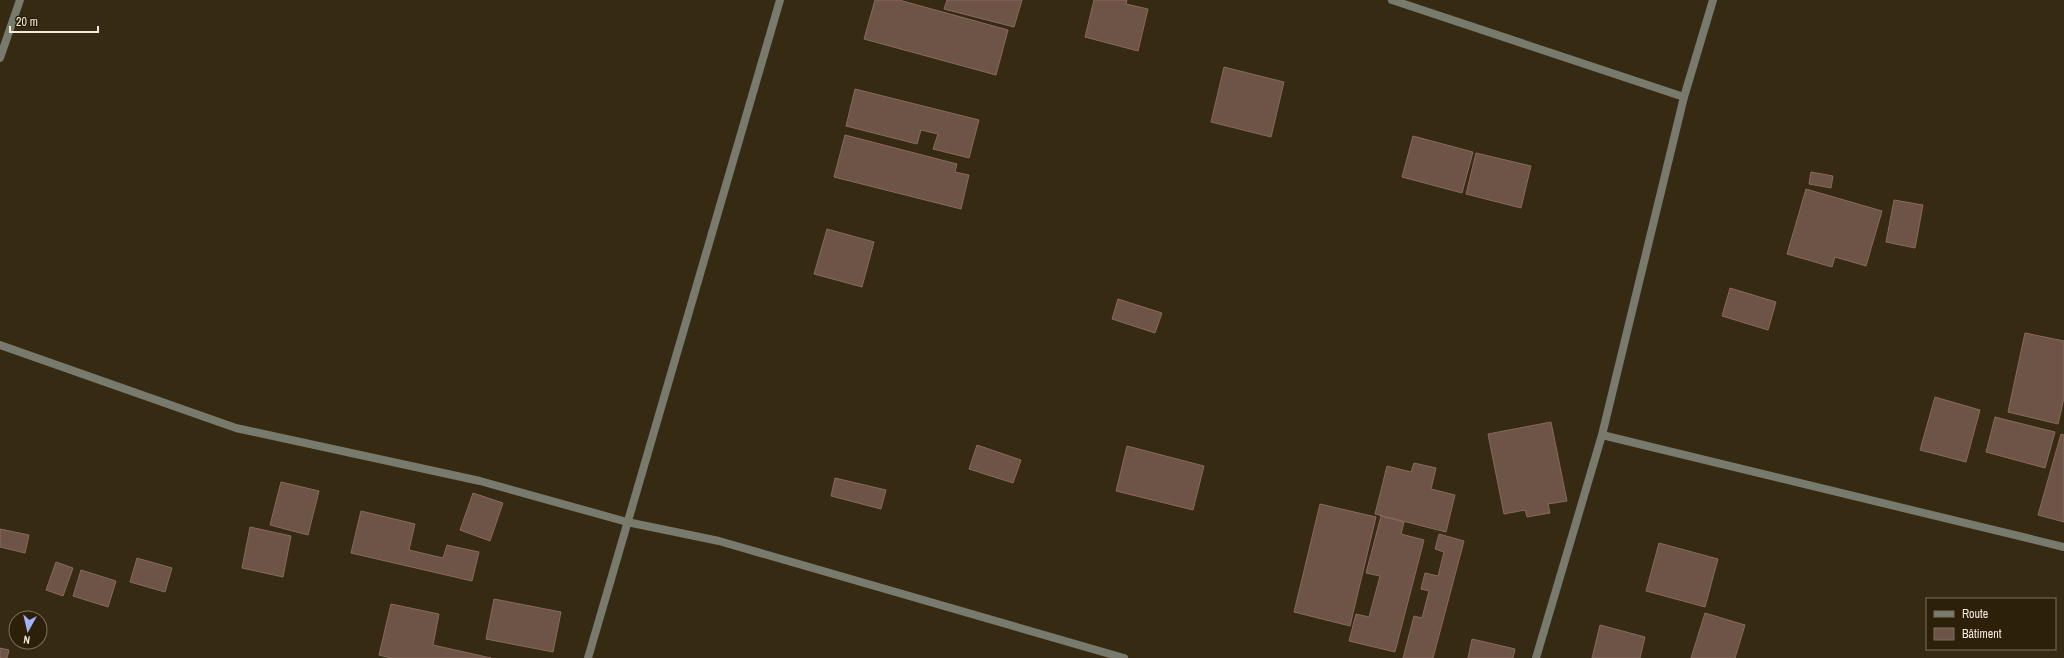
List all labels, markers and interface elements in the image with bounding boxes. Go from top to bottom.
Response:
scale bar [10,8,98,34]
text: 20 m [16,14,38,30]
legend [1926,598,2056,650]
text: Route [1962,606,1988,622]
north arrow [8,610,48,650]
text: Bâtiment [1962,626,2002,642]
text: N [22,633,31,647]

